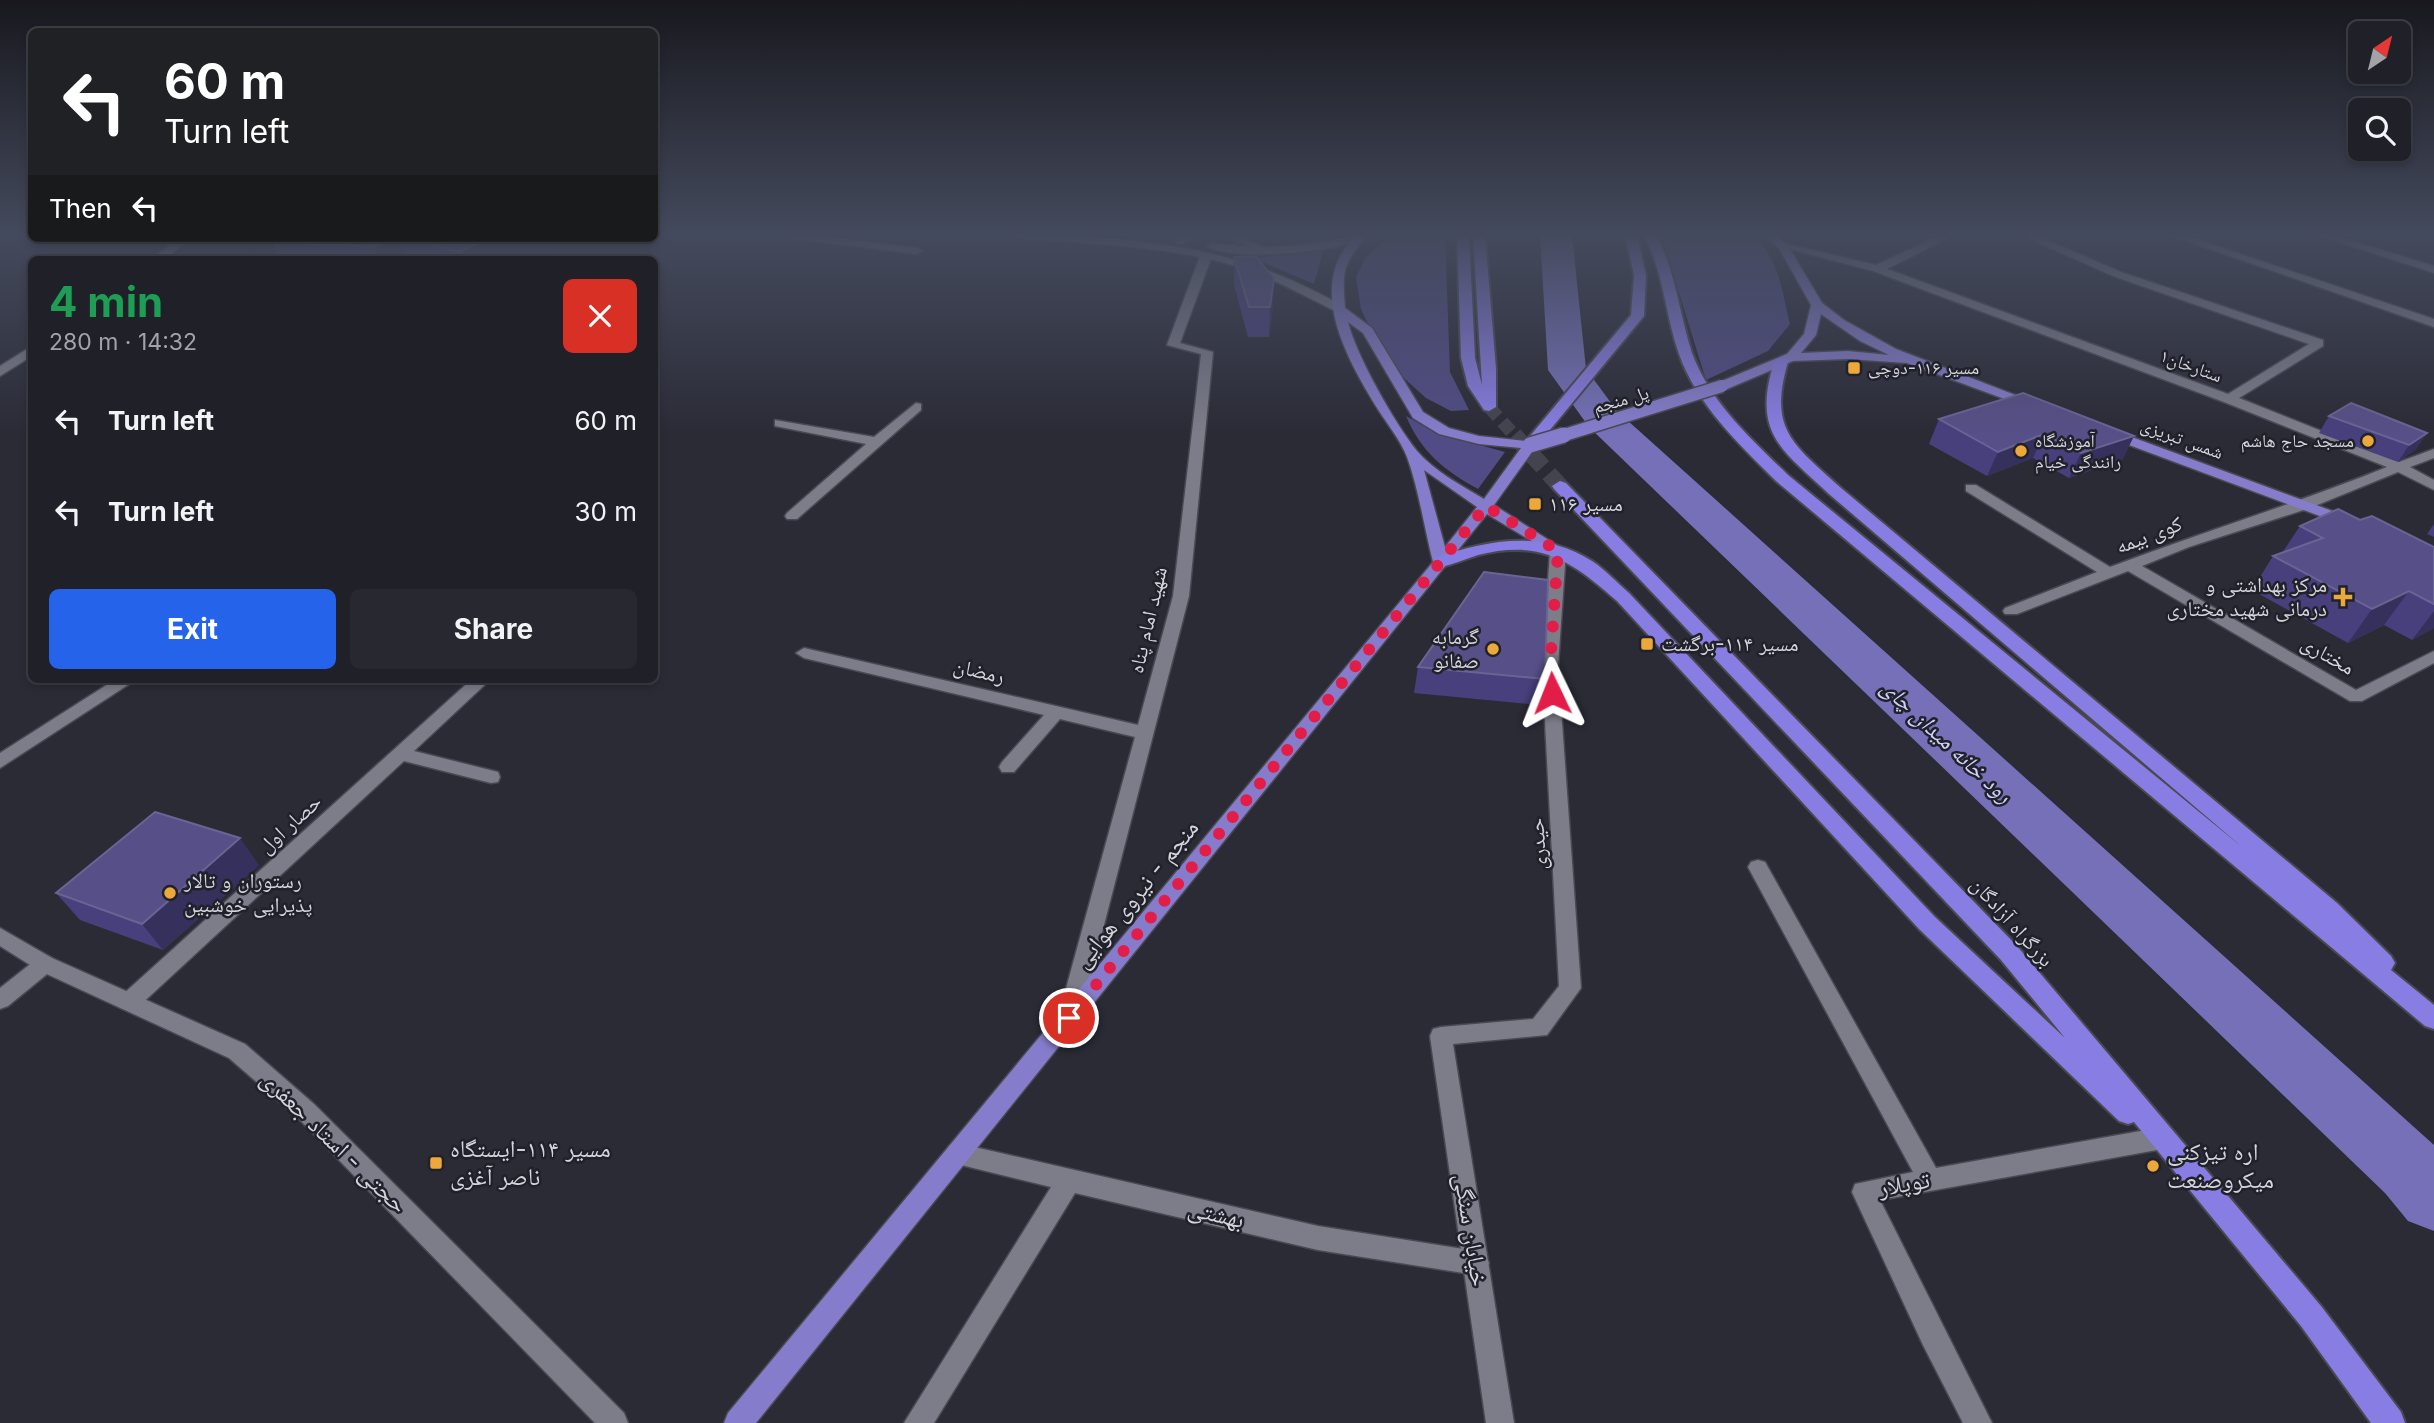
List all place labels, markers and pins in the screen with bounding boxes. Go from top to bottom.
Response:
place label: مسیر ۱۱۶-دوچی [1868,357,1979,379]
marker: مسیر ۱۱۶-دوچی [1846,360,1862,376]
place label: آموزشگاه رانندگی خیام [2035,430,2121,474]
place label: مسجد حاج هاشم [2241,430,2354,453]
marker: مسجد حاج هاشم [2360,433,2376,449]
marker: آموزشگاه رانندگی خیام [2013,443,2029,459]
place label: مسیر ۱۱۶ [1549,491,1623,516]
marker: مسیر ۱۱۶ [1527,496,1543,512]
place label: مرکز بهداشتی و درمانی شهید مختاری [2166,572,2327,622]
marker: مرکز بهداشتی و درمانی شهید مختاری [2333,587,2353,607]
place label: گرمابه صفانو [1432,624,1479,673]
place label: مسیر ۱۱۴-برگشت [1661,631,1798,656]
marker: مسیر ۱۱۴-برگشت [1639,636,1655,652]
marker: گرمابه صفانو [1485,641,1501,657]
place label: رستوران و تالار پذیرایی خوشبین [183,868,312,918]
marker: رستوران و تالار پذیرایی خوشبین [162,885,178,901]
pin [1039,988,1099,1048]
place label: مسیر ۱۱۴-ایستگاه ناصر آغزی [450,1134,611,1191]
place label: اره تیزکنی میکروصنعت [2167,1137,2274,1194]
marker: مسیر ۱۱۴-ایستگاه ناصر آغزی [428,1155,444,1171]
marker: اره تیزکنی میکروصنعت [2145,1158,2161,1174]

